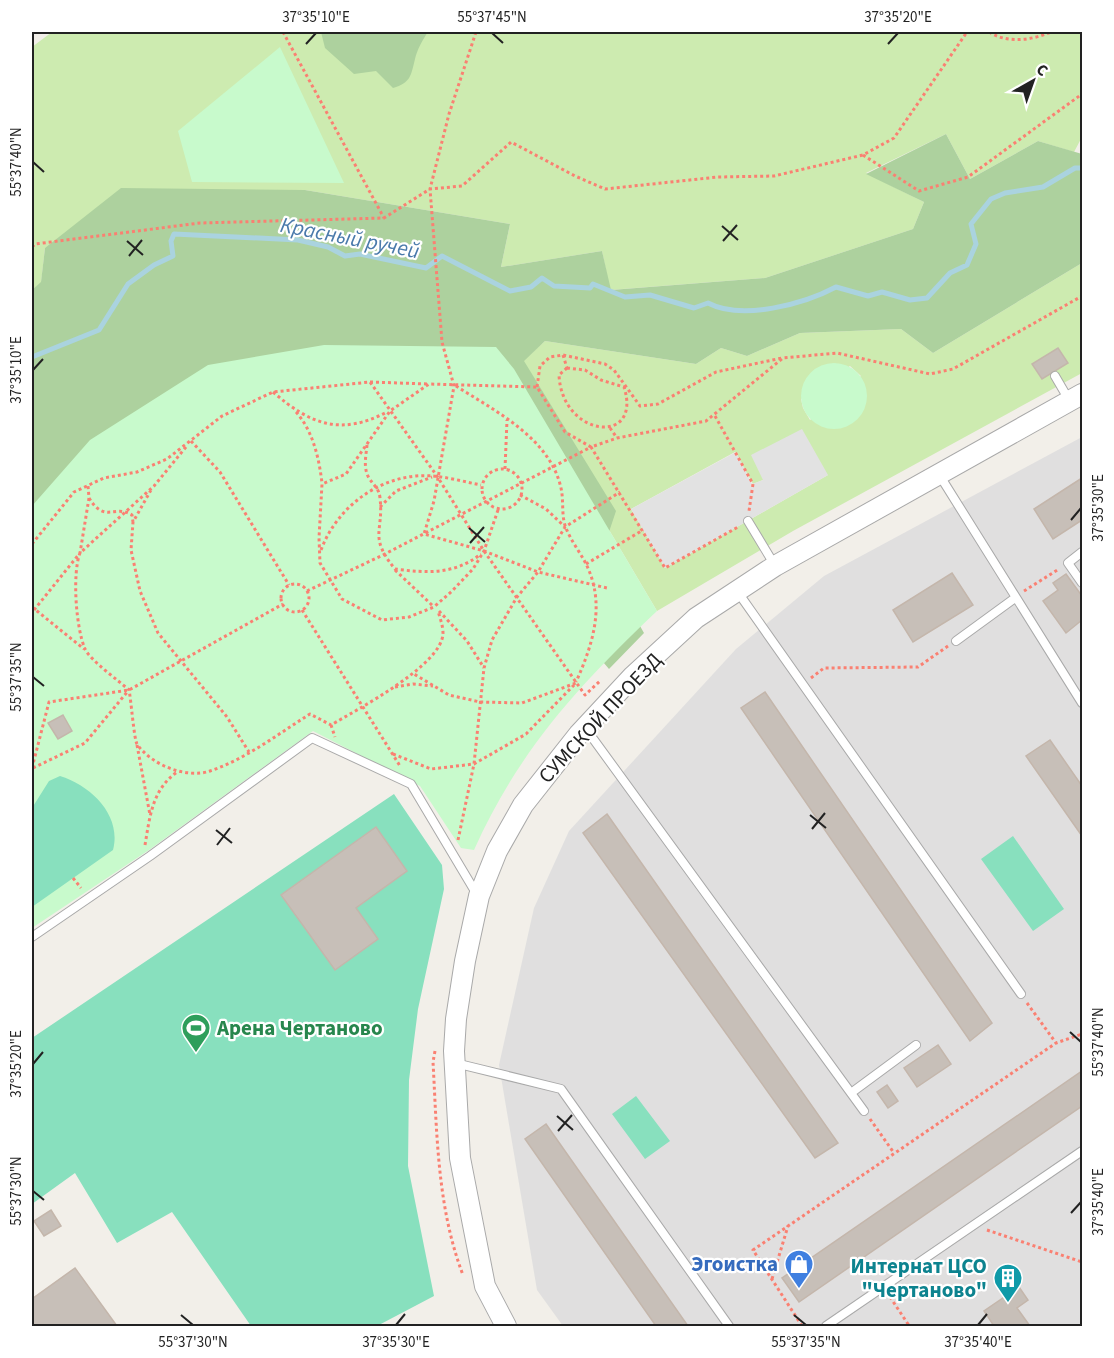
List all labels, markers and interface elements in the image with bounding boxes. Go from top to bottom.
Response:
text: 37°35'10"E [282,7,350,28]
text: 55°37'45"N [457,7,527,28]
text: 37°35'20"E [864,7,932,28]
north arrow [1003,51,1063,111]
text: С [1031,59,1053,82]
text: 55°37'40"N [6,127,27,197]
water label: Красный ручей [277,209,422,267]
text: 37°35'10"E [6,336,27,404]
text: 37°35'30"E [1088,474,1109,542]
text: 55°37'35"N [6,642,27,712]
street label: СУМСКОЙ ПРОЕЗД [531,646,669,790]
text: 55°37'40"N [1088,1007,1109,1077]
sports icon: Арена Чертаново [180,1012,212,1054]
place label: Арена Чертаново [216,1013,383,1043]
text: 37°35'20"E [6,1030,27,1098]
text: 55°37'30"N [6,1156,27,1226]
text: 37°35'40"E [1088,1168,1109,1236]
shop icon: Эгоистка [783,1248,815,1290]
place label: Эгоистка [691,1249,778,1279]
place label: Интернат ЦСО "Чертаново" [851,1251,987,1305]
building icon: Интернат ЦСО "Чертаново" [992,1262,1024,1304]
text: 55°37'30"N [158,1332,228,1353]
text: 37°35'30"E [362,1332,430,1353]
text: 55°37'35"N [771,1332,841,1353]
text: 37°35'40"E [944,1332,1012,1353]

